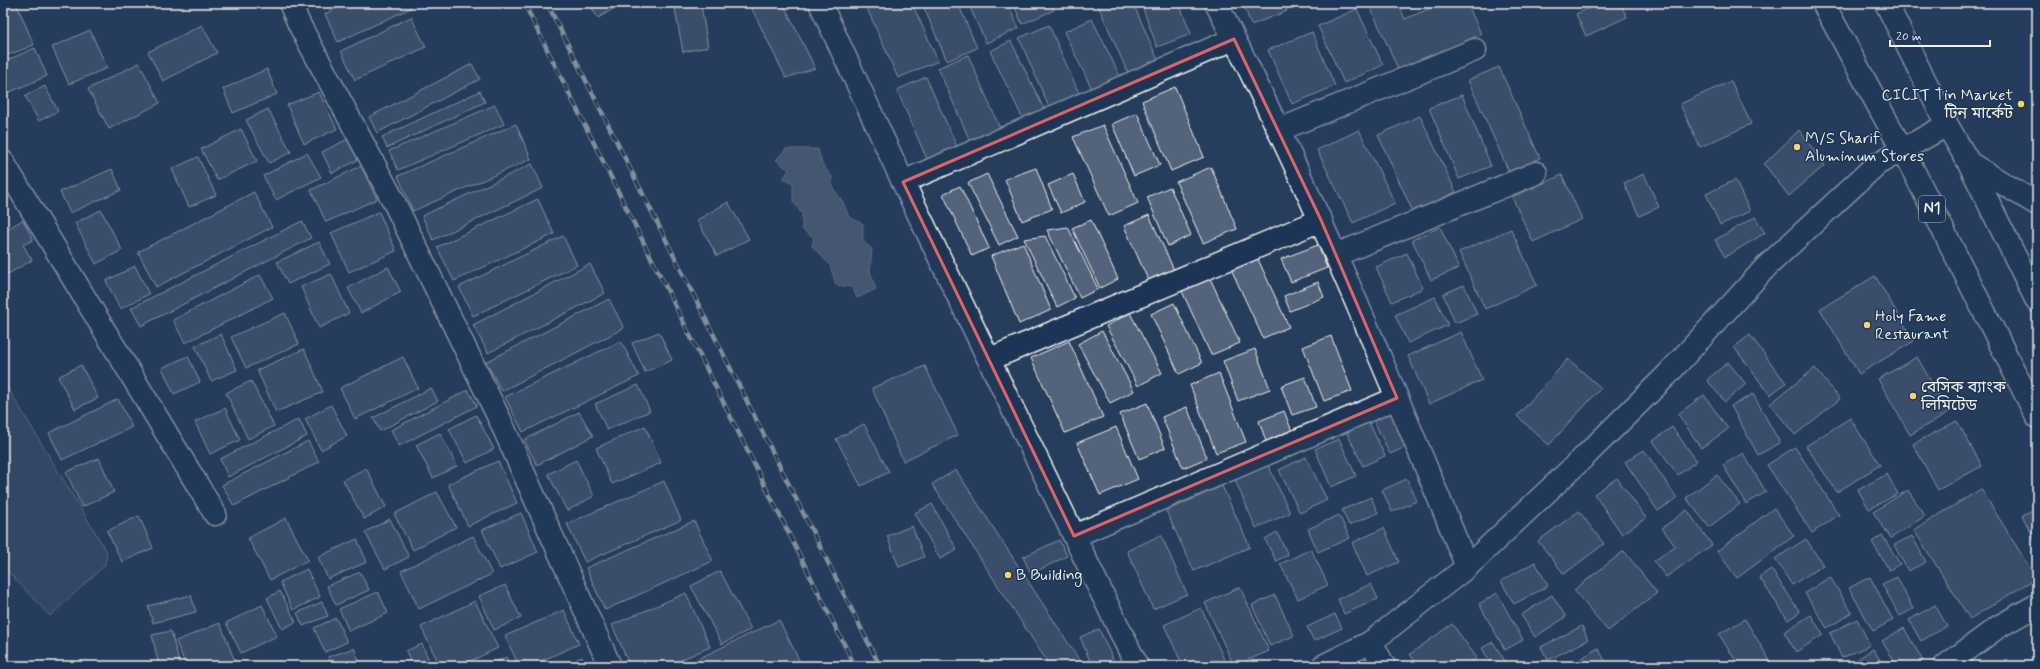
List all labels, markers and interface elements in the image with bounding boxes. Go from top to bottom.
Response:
scale bar [1890,22,1990,48]
text: 20 m [1896,29,1922,45]
place label: CICIT Tin Market টিন মার্কেট [1881,85,2013,124]
marker: CICIT Tin Market টিন মার্কেট [2016,99,2026,109]
place label: M/S Sharif Aluminum Stores [1805,128,1924,167]
marker: M/S Sharif Aluminum Stores [1792,142,1802,152]
road number: N1 [1919,196,1945,222]
place label: Holy Fame Restaurant [1875,306,1950,345]
marker: Holy Fame Restaurant [1862,320,1872,330]
place label: বেসিক ব্যাংক লিমিটেড [1920,377,2007,416]
marker: বেসিক ব্যাংক লিমিটেড [1908,391,1918,401]
place label: B Building [1016,565,1083,587]
marker: B Building [1003,570,1013,580]

